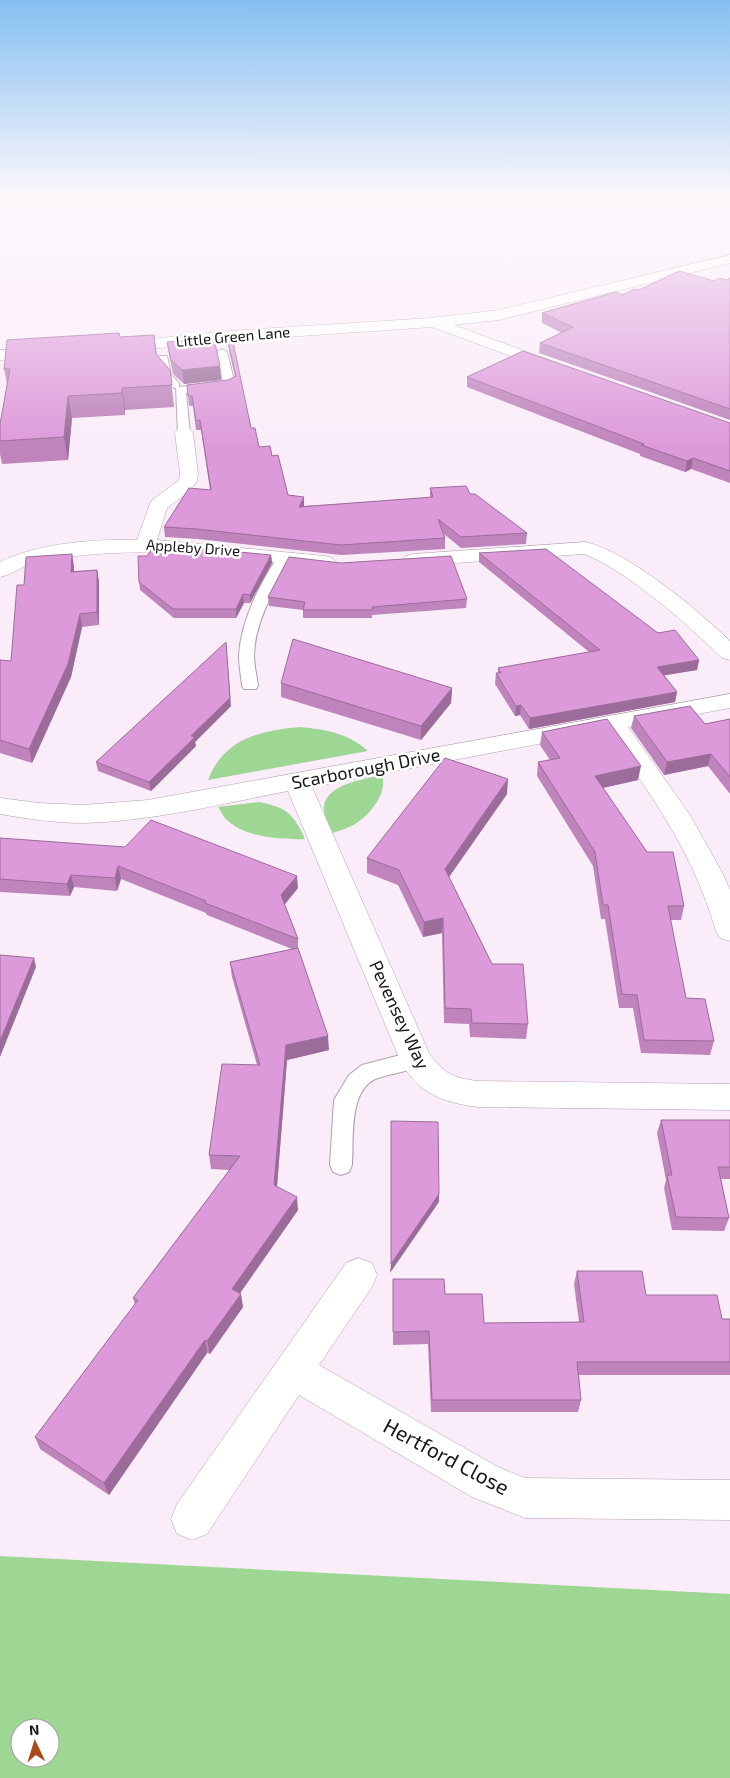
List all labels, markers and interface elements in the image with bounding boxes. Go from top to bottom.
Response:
street label: Little Green Lane [175,322,291,350]
street label: Appleby Drive [145,535,241,559]
street label: Scarborough Drive [289,743,442,793]
street label: Pevensey Way [365,957,435,1073]
street label: Hertford Close [380,1412,514,1499]
north arrow [10,1718,60,1768]
text: N [28,1721,40,1738]

